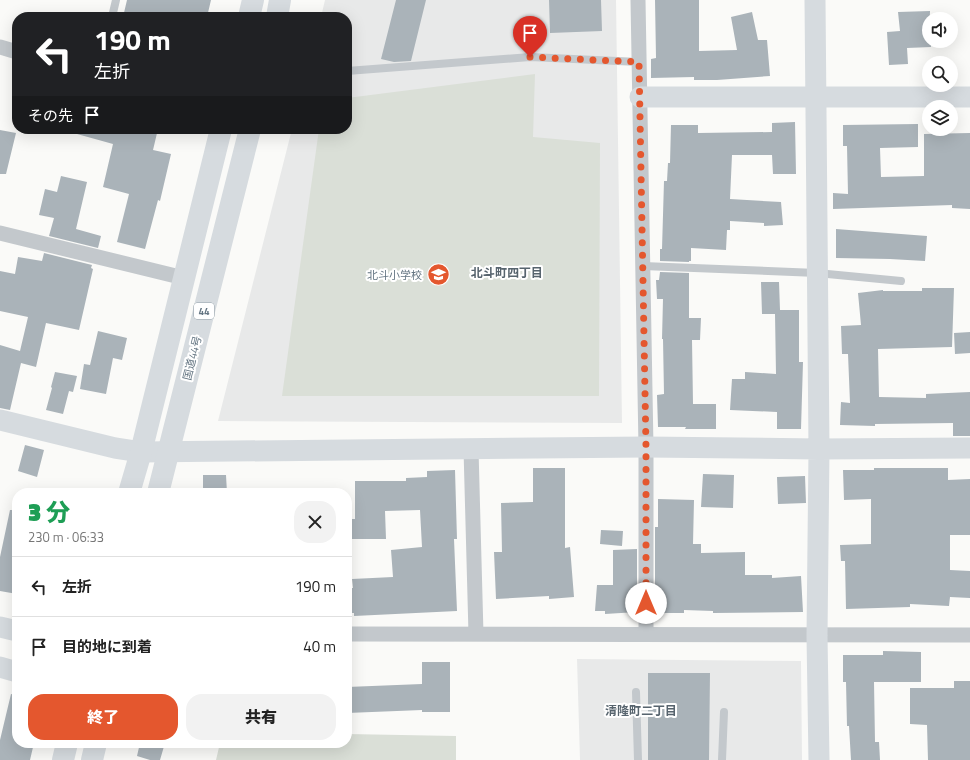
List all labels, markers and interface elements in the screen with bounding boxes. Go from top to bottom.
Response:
map controls [922,12,958,136]
button: sound [922,12,958,48]
pin [513,16,547,57]
text: 190 m [94,18,171,61]
icon: arrive [519,22,541,44]
icon: left [28,28,80,80]
button: search [922,56,958,92]
text: 左折 [94,58,130,85]
button: layers [922,100,958,136]
text: その先 [28,104,73,127]
icon: arrive [81,104,103,126]
school or university icon: 北斗小学校 [425,262,451,288]
district label: 北斗町四丁目 [471,263,543,282]
place label: 北斗小学校 [367,267,422,283]
road number: 44 [194,303,214,319]
street label: 国道44号 [179,334,205,382]
text: 3 分 [28,494,70,530]
button: close [294,501,336,543]
text: 230 m · 06:33 [28,527,104,547]
text: 左折 [62,575,92,598]
text: 190 m [295,575,336,598]
icon: left [28,576,50,598]
position arrow [625,582,667,624]
text: 目的地に到着 [62,635,152,658]
text: 40 m [303,635,336,658]
icon: arrive [28,636,50,658]
button: 終了 [28,694,178,740]
button: 共有 [186,694,336,740]
district label: 清隆町二丁目 [605,701,677,720]

